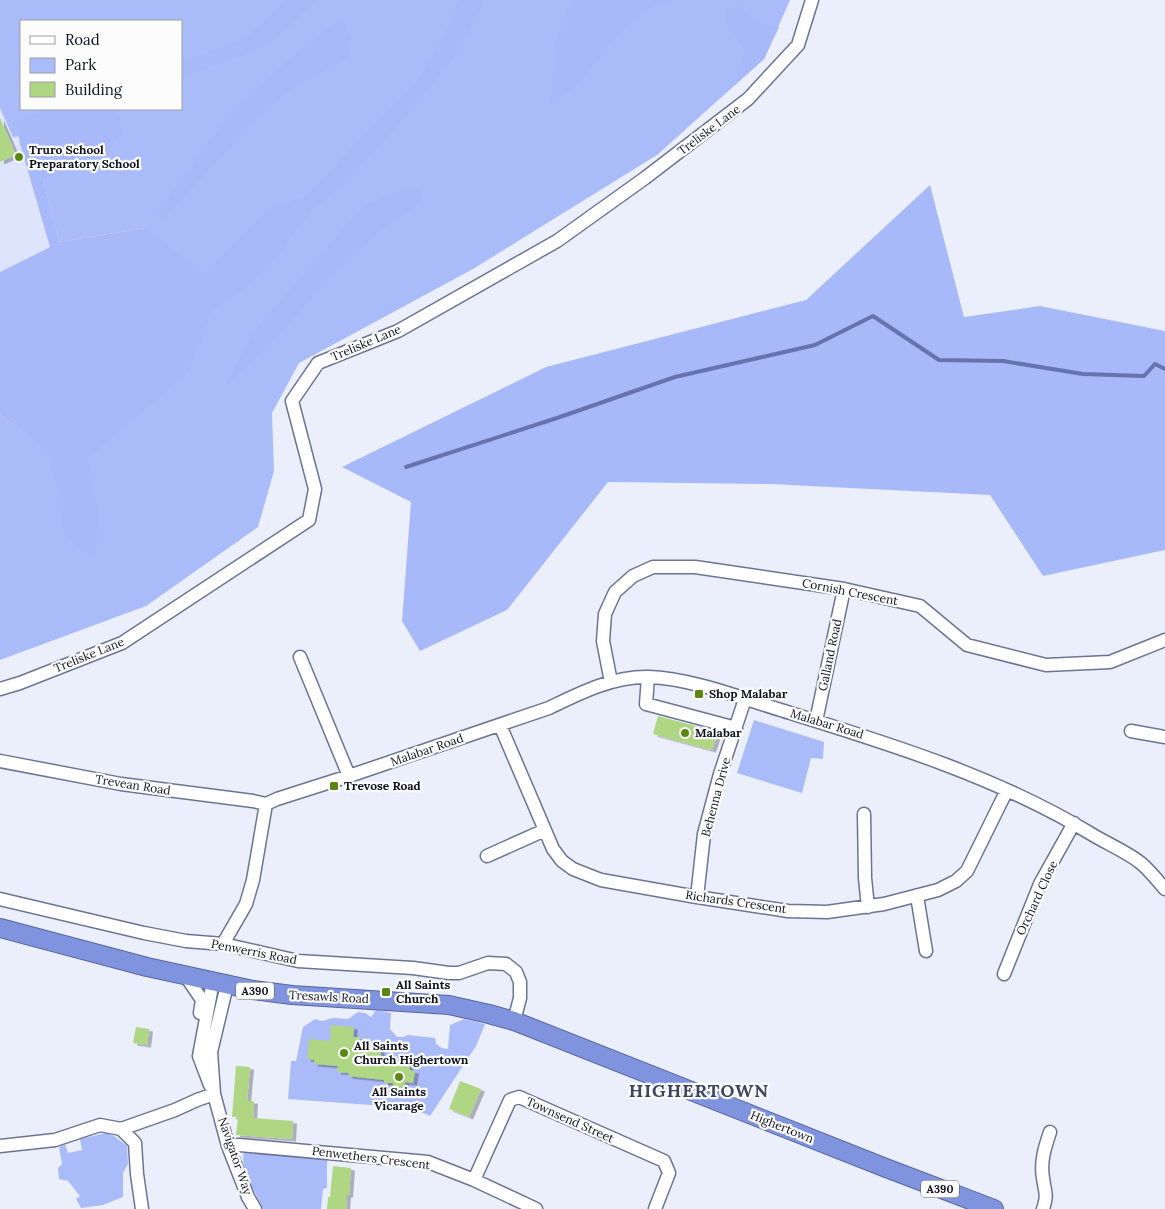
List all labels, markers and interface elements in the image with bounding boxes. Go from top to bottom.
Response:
legend [20,20,182,110]
text: Road [65,30,100,49]
text: Park [65,55,96,74]
text: Building [65,80,123,99]
street label: Treliske Lane [674,101,743,158]
place label: Truro School Preparatory School [29,142,140,171]
marker: Truro School Preparatory School [13,151,25,163]
street label: Treliske Lane [329,321,403,364]
street label: Cornish Crescent [801,575,900,608]
street label: Galland Road [815,617,844,692]
street label: Treliske Lane [51,633,127,675]
place label: Shop Malabar [709,686,788,701]
marker: Shop Malabar [693,688,705,700]
street label: Malabar Road [789,705,866,742]
place label: Malabar [695,725,742,740]
marker: Malabar [679,727,691,739]
street label: Malabar Road [388,730,465,769]
street label: Behenna Drive [698,755,733,838]
street label: Trevean Road [94,771,172,798]
place label: Trevose Road [344,778,421,793]
marker: Trevose Road [328,780,340,792]
street label: Orchard Close [1013,858,1061,937]
street label: Richards Crescent [685,887,788,916]
street label: Penwerris Road [210,936,298,967]
place label: All Saints Church [396,977,451,1006]
road number: A390 [236,982,274,999]
marker: All Saints Church [380,986,392,998]
street label: Tresawls Road [289,987,369,1006]
place label: All Saints Church Highertown [354,1038,469,1067]
marker: All Saints Church Highertown [338,1047,350,1059]
marker: All Saints Vicarage [393,1071,405,1083]
district label: HIGHERTOWN [629,1079,769,1102]
place label: All Saints Vicarage [372,1084,426,1113]
street label: Townsend Street [524,1093,617,1146]
street label: Highertown [748,1107,816,1146]
street label: Navigator Way [215,1115,256,1197]
street label: Penwethers Crescent [311,1143,431,1172]
road number: A390 [921,1180,959,1198]

